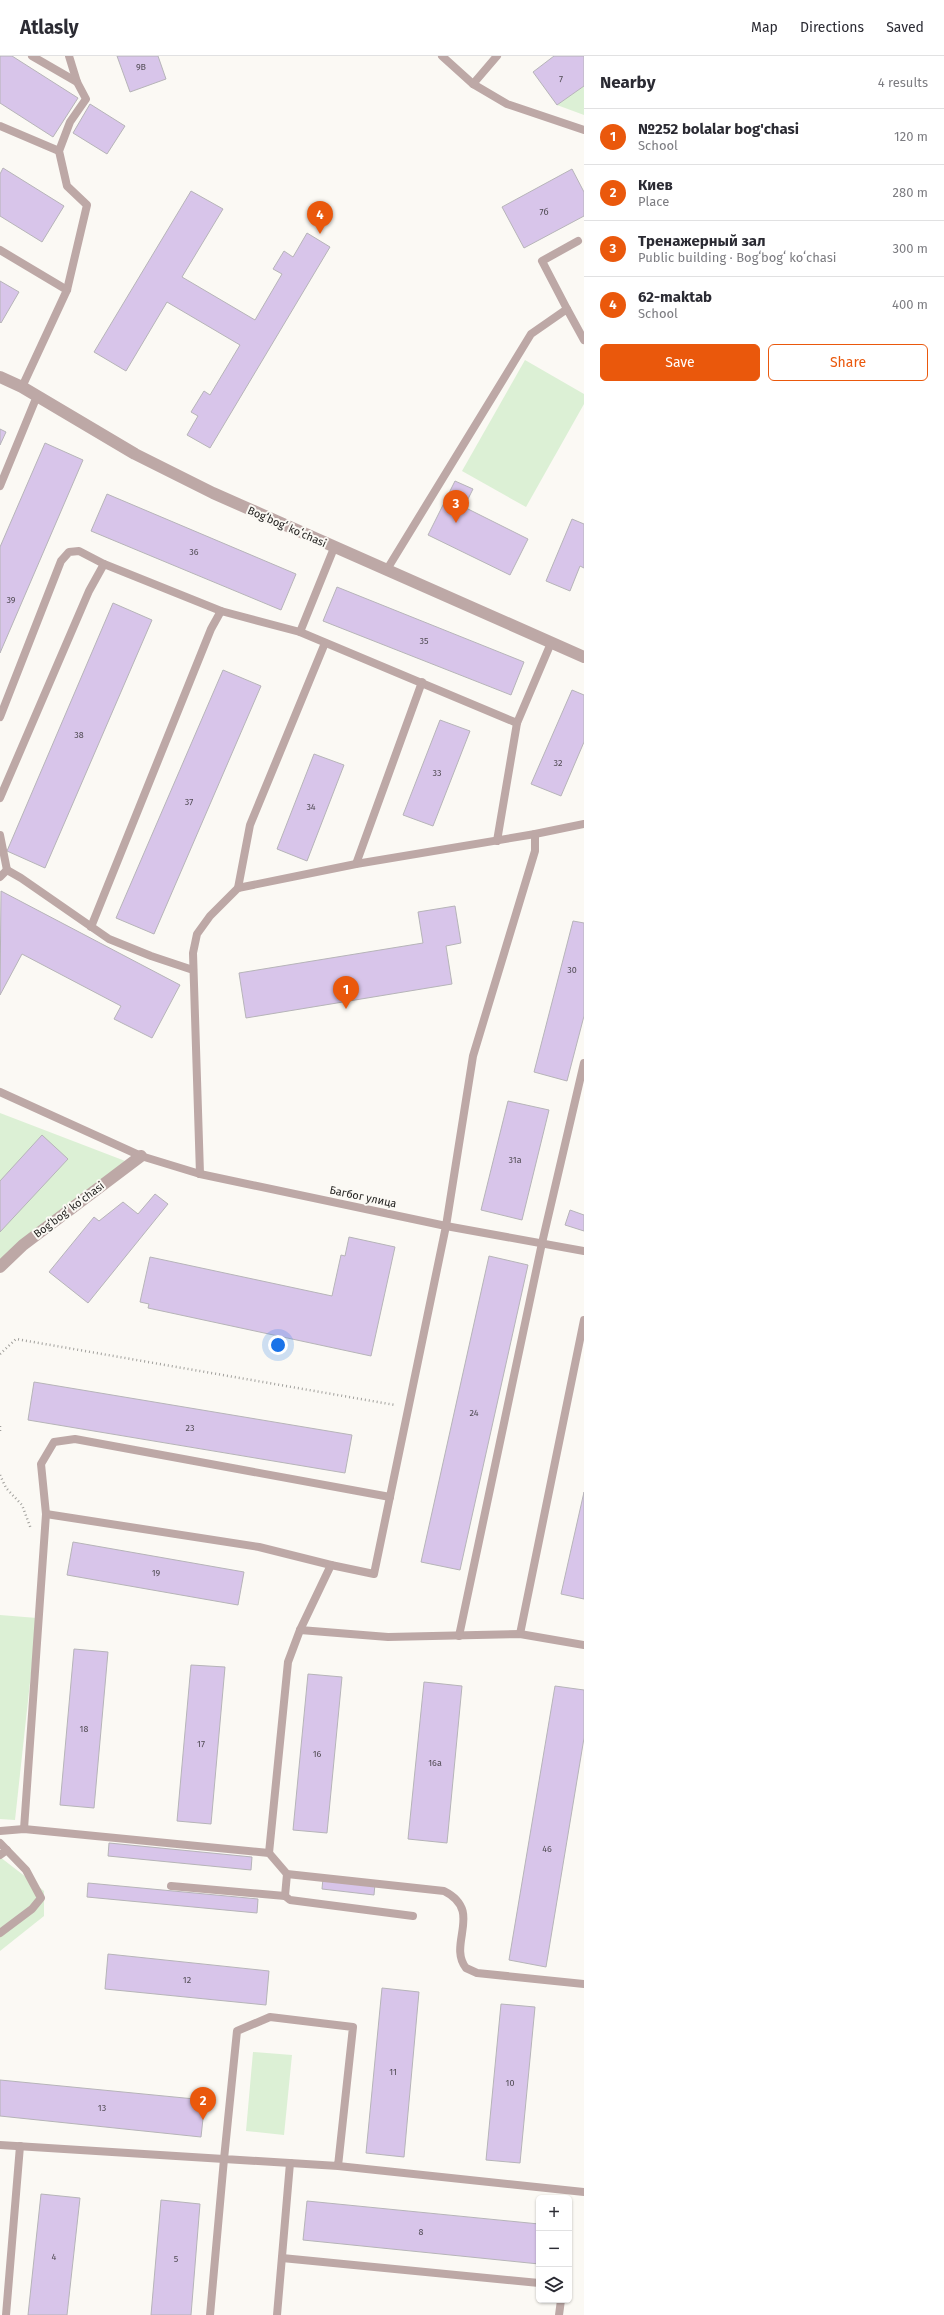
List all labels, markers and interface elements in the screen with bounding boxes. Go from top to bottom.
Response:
text: Atlasly [20,16,79,39]
text: Map [751,19,778,36]
text: Directions [800,19,864,36]
text: Saved [886,19,924,36]
house number: 9B [136,62,147,72]
text: Nearby [600,72,655,93]
house number: 7 [559,74,563,84]
text: 4 results [878,75,928,90]
text: №252 bolalar bog'chasi [638,120,799,138]
text: 1 [610,129,616,144]
text: 120 m [894,129,928,144]
text: School [638,138,678,153]
text: Киев [638,176,673,194]
text: 2 [610,185,616,200]
text: 280 m [893,185,928,200]
text: Place [638,194,669,209]
pin: 4 [307,201,333,234]
house number: 7б [539,207,549,217]
text: Тренажерный зал [638,232,765,250]
text: 3 [610,241,616,256]
text: 300 m [892,241,928,256]
text: Public building · Bogʻbogʻ koʻchasi [638,250,837,265]
text: 62-maktab [638,288,712,306]
text: 4 [609,297,617,312]
text: 400 m [892,297,928,312]
text: School [638,306,678,321]
button: Save [600,344,760,381]
button: Share [768,344,928,381]
pin: 3 [443,490,469,523]
street label: Bogʻbogʻ koʻchasi [246,504,328,550]
house number: 36 [189,547,199,557]
house number: 39 [6,595,16,605]
house number: 35 [419,636,429,646]
house number: 38 [74,730,84,740]
house number: 32 [554,758,562,768]
house number: 33 [433,768,441,778]
house number: 37 [185,797,193,807]
house number: 34 [306,802,316,812]
house number: 30 [567,965,577,975]
pin: 1 [333,976,359,1009]
house number: 31а [508,1155,522,1165]
street label: Bogʻbogʻ koʻchasi [31,1179,107,1241]
street label: Багбог улица [328,1184,398,1210]
your location [268,1335,288,1355]
house number: 24 [469,1408,479,1418]
house number: 23 [186,1423,194,1433]
house number: 19 [152,1568,161,1578]
house number: 18 [80,1724,88,1734]
house number: 17 [197,1739,205,1749]
house number: 16 [313,1749,322,1759]
house number: 16а [428,1758,442,1768]
house number: 46 [542,1844,552,1854]
house number: 12 [183,1975,191,1985]
house number: 11 [389,2067,397,2077]
house number: 10 [506,2078,514,2088]
pin: 2 [190,2087,216,2120]
house number: 13 [98,2103,106,2113]
map controls [536,2195,572,2303]
button: + [536,2195,572,2231]
house number: 8 [419,2227,424,2237]
button: − [536,2231,572,2267]
house number: 4 [52,2252,57,2262]
house number: 5 [174,2254,179,2264]
button: layers [536,2267,572,2303]

